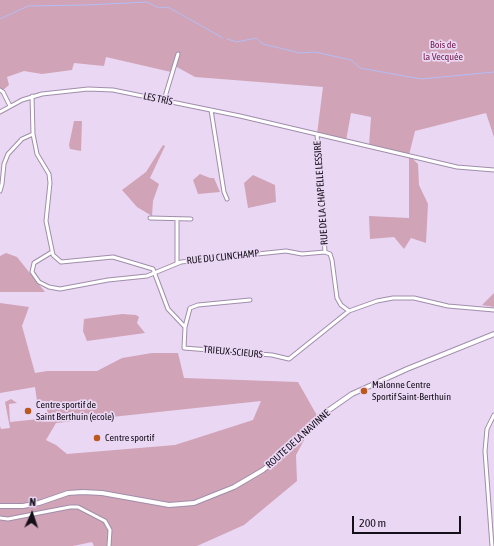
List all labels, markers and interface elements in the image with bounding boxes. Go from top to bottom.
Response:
park label: Bois de la Vecquée [423,39,463,62]
street label: LES TRÎS [142,90,174,108]
street label: RUE DE LA CHAPELLE LESSIRE [311,141,331,245]
street label: RUE DU CLINCHAMP [186,247,260,267]
street label: TRIEUX-SCIEURS [203,343,263,361]
place label: Malonne Centre Sportif Saint-Berthuin [372,379,451,402]
marker: Malonne Centre Sportif Saint-Berthuin [359,386,369,396]
place label: Centre sportif de Saint Berthuin (ecole) [36,399,114,422]
marker: Centre sportif de Saint Berthuin (ecole) [23,406,33,416]
street label: ROUTE DE LA NAVINNE [263,407,333,471]
place label: Centre sportif [105,432,154,444]
marker: Centre sportif [92,433,102,443]
north arrow [12,494,52,534]
text: N [29,496,36,508]
scale bar [354,508,463,534]
text: 200 m [359,516,386,530]

